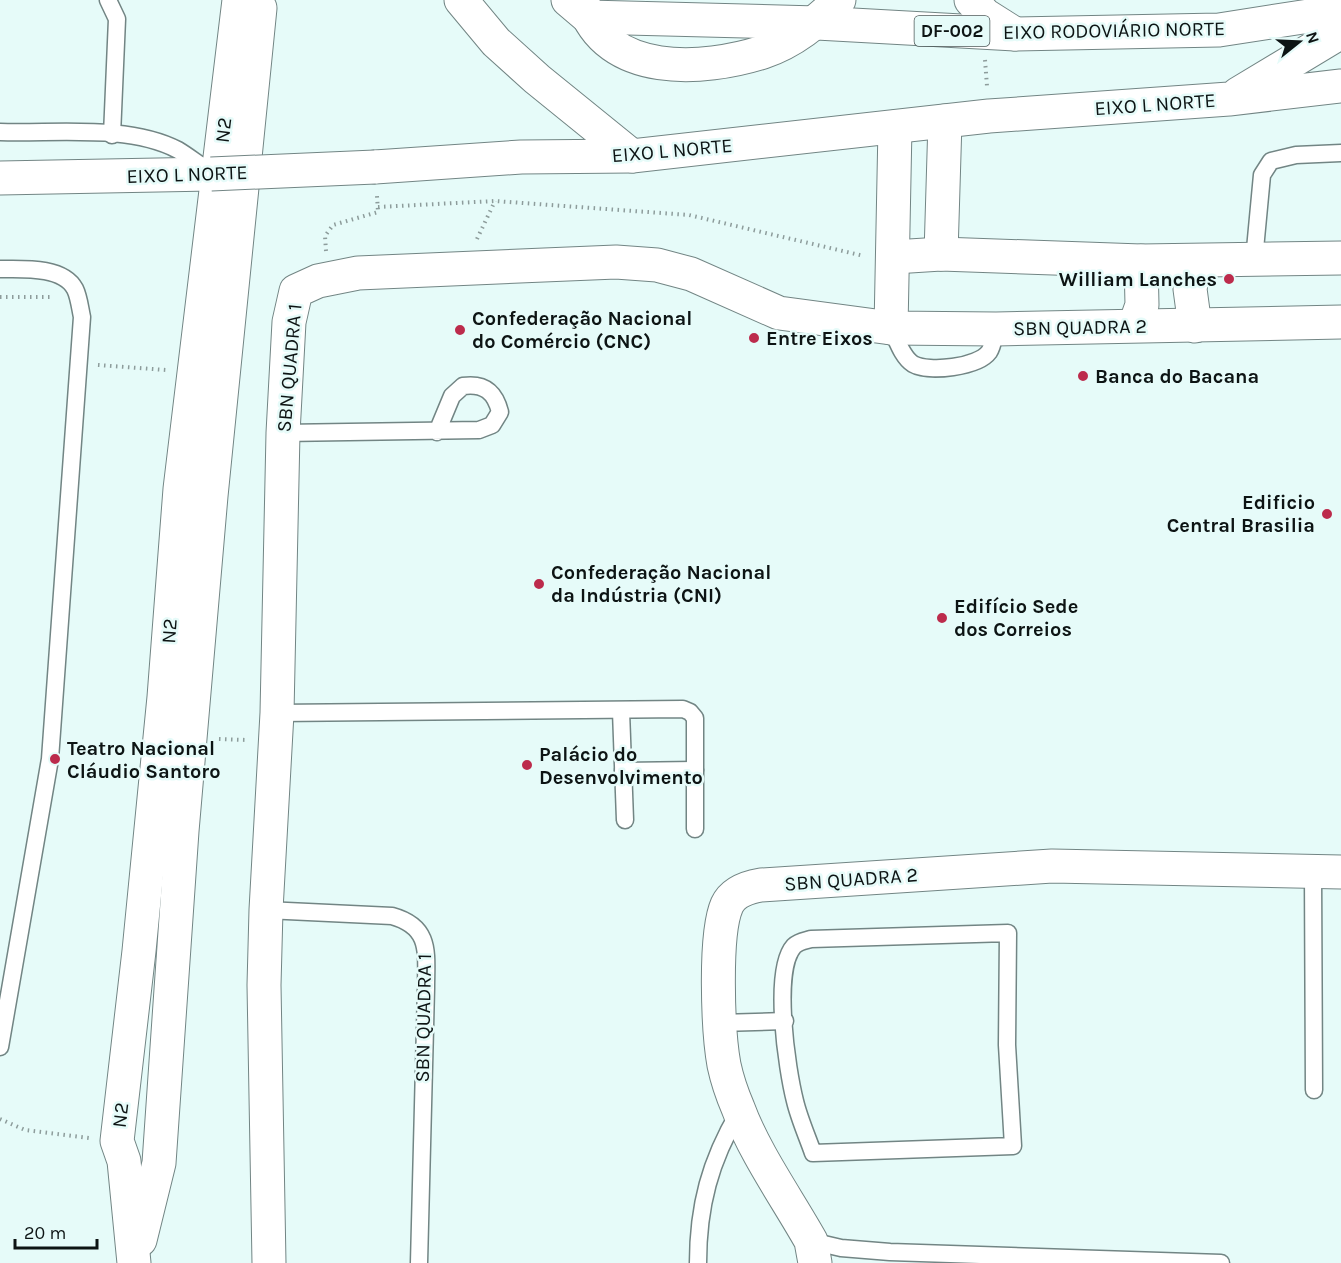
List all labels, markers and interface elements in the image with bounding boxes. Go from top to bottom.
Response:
north arrow [1269,12,1329,72]
road number: DF-002 [914,16,990,46]
street label: EIXO RODOVIÁRIO NORTE [1003,16,1225,44]
text: N [1302,29,1324,46]
street label: EIXO L NORTE [1094,89,1216,120]
street label: N2 [211,116,236,144]
street label: EIXO L NORTE [611,134,733,167]
street label: EIXO L NORTE [126,161,248,188]
place label: William Lanches [1059,268,1217,291]
marker: William Lanches [1222,272,1236,286]
street label: SBN QUADRA 1 [272,303,307,433]
place label: Confederação Nacional do Comércio (CNC) [472,307,692,353]
street label: SBN QUADRA 2 [1013,315,1147,340]
marker: Confederação Nacional do Comércio (CNC) [453,323,467,337]
place label: Entre Eixos [766,327,873,350]
marker: Entre Eixos [747,331,761,345]
place label: Banca do Bacana [1095,365,1259,388]
marker: Banca do Bacana [1076,369,1090,383]
place label: Edificio Central Brasilia [1167,491,1315,537]
marker: Edificio Central Brasilia [1320,507,1334,521]
place label: Confederação Nacional da Indústria (CNI) [551,561,771,607]
marker: Confederação Nacional da Indústria (CNI) [532,577,546,591]
place label: Edifício Sede dos Correios [954,595,1078,641]
marker: Edifício Sede dos Correios [935,611,949,625]
street label: N2 [157,618,182,644]
place label: Teatro Nacional Cláudio Santoro [67,737,221,783]
place label: Palácio do Desenvolvimento [539,743,703,789]
marker: Teatro Nacional Cláudio Santoro [48,752,62,766]
marker: Palácio do Desenvolvimento [520,758,534,772]
street label: SBN QUADRA 2 [783,863,919,896]
street label: SBN QUADRA 1 [411,953,436,1083]
street label: N2 [108,1101,133,1129]
scale bar [15,1212,98,1250]
text: 20 m [24,1222,66,1244]

